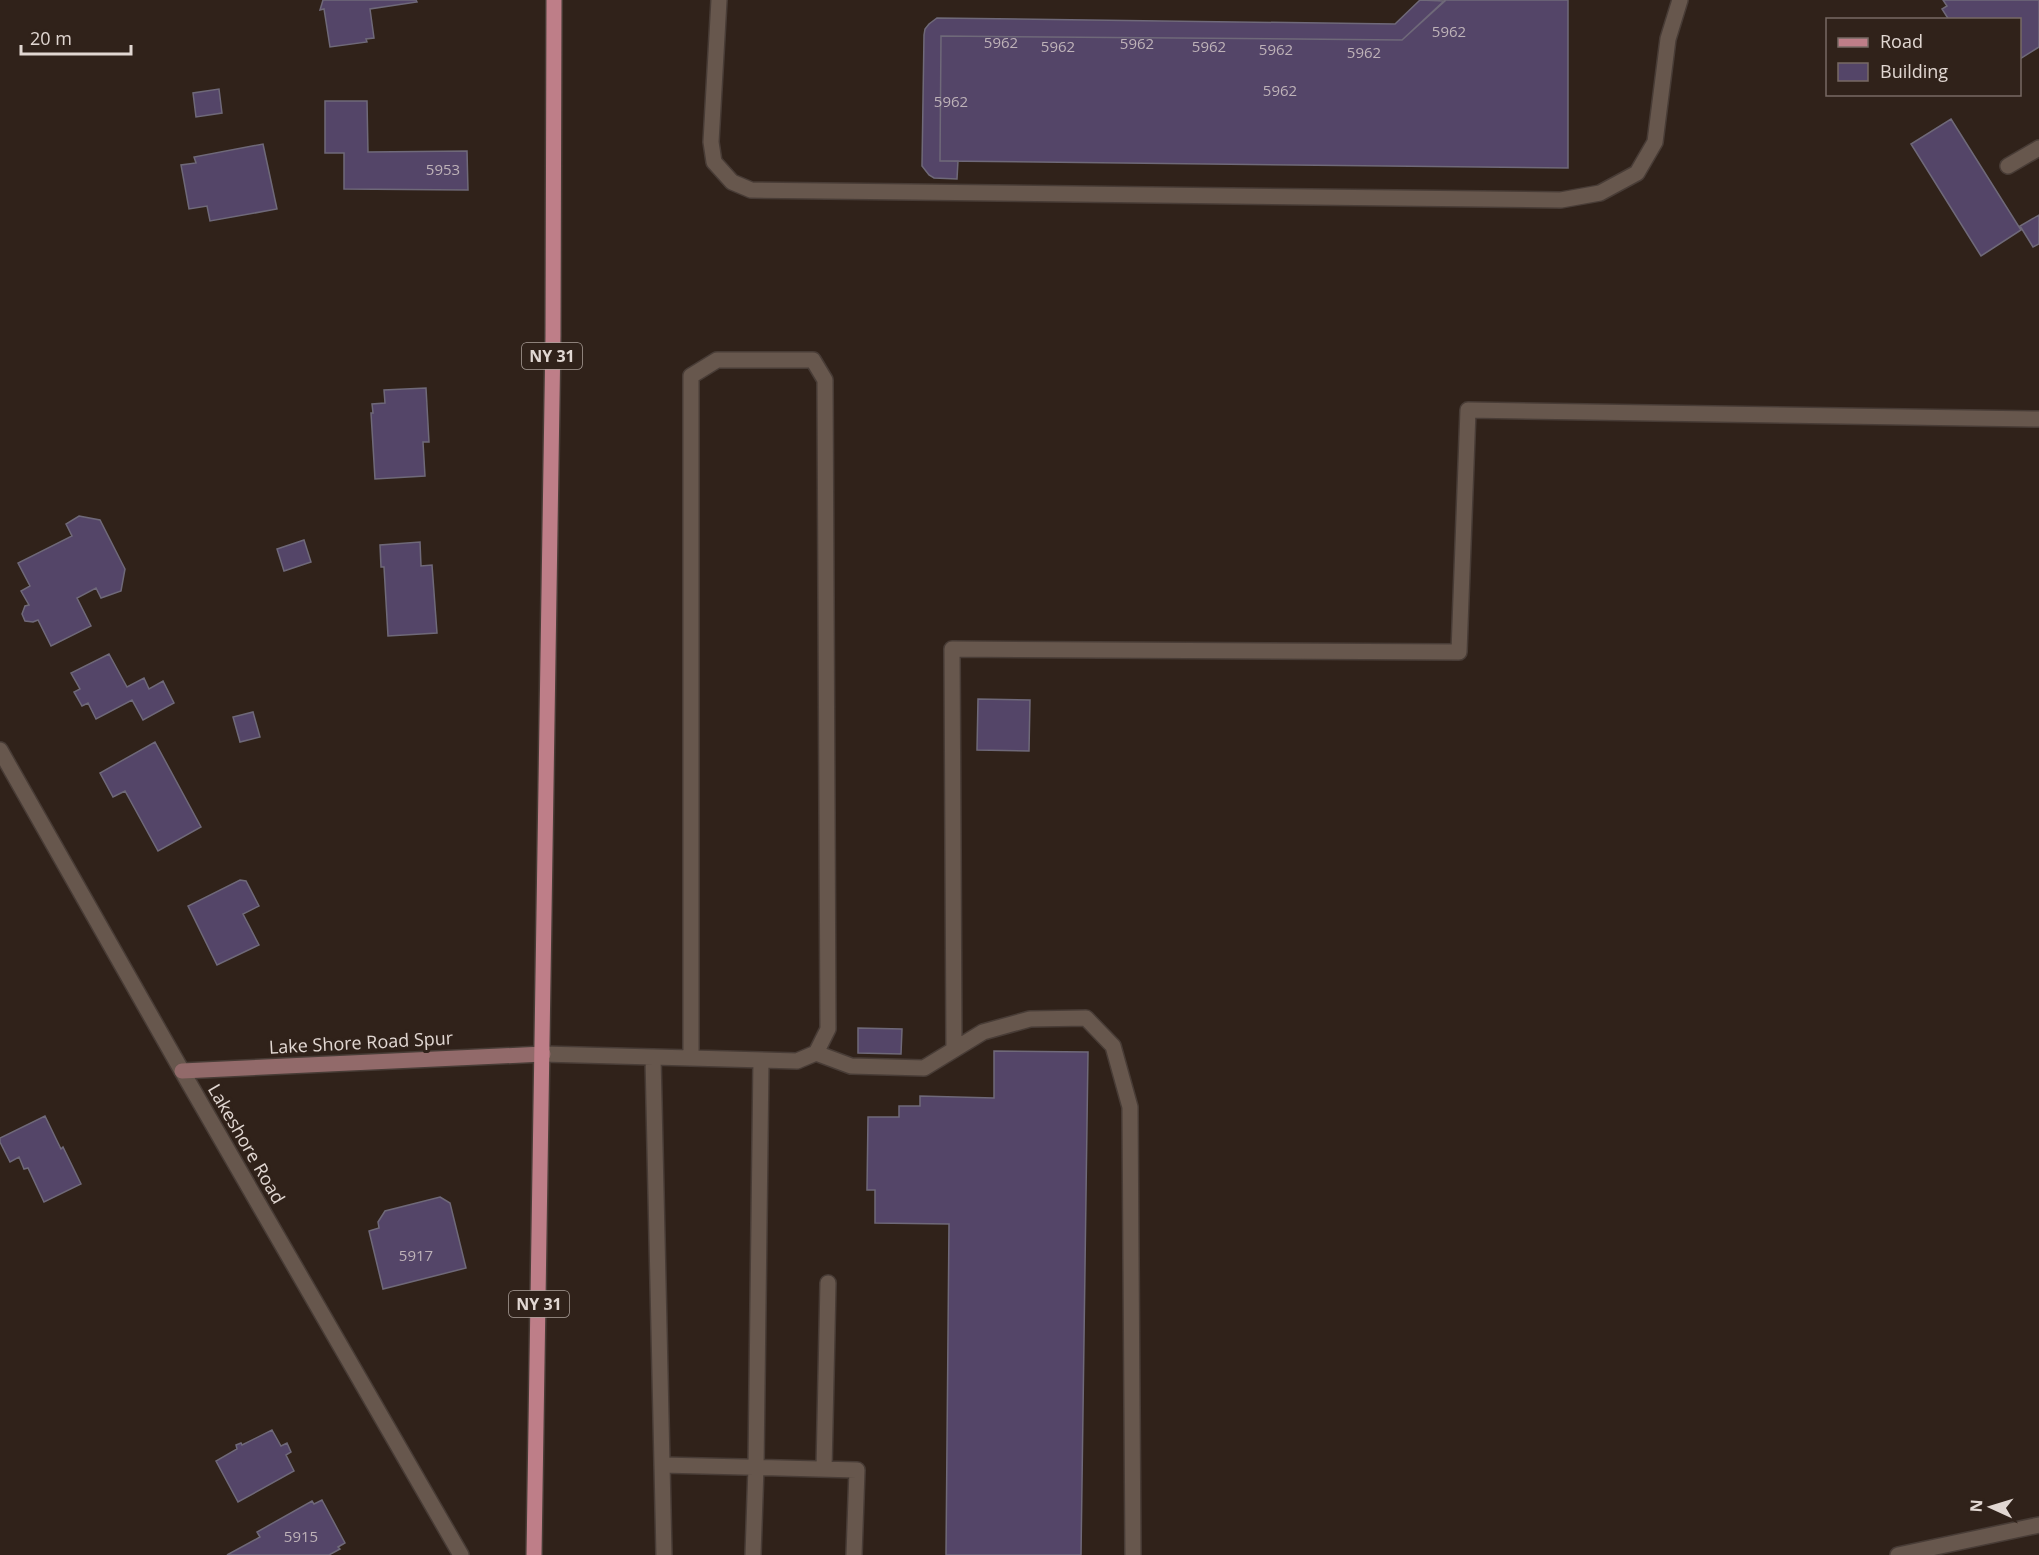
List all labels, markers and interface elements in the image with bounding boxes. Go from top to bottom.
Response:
scale bar [21,18,130,56]
legend [1826,18,2021,96]
house number: 5962 [1432,21,1466,41]
text: 20 m [30,26,72,50]
text: Road [1880,29,1923,53]
house number: 5962 [984,32,1018,52]
house number: 5962 [1120,33,1154,53]
house number: 5962 [1041,36,1075,56]
house number: 5962 [1192,36,1226,56]
house number: 5962 [1259,39,1293,59]
house number: 5962 [1347,42,1381,62]
text: Building [1880,59,1948,83]
house number: 5962 [1263,80,1297,100]
house number: 5962 [934,91,968,111]
house number: 5953 [426,159,460,179]
road number: NY 31 [522,343,582,369]
street label: Lake Shore Road Spur [268,1025,454,1059]
street label: Lakeshore Road [203,1079,291,1208]
house number: 5917 [399,1245,433,1265]
road number: NY 31 [509,1291,569,1317]
north arrow [1961,1477,2021,1537]
text: N [1965,1499,1987,1513]
house number: 5915 [284,1526,318,1546]

